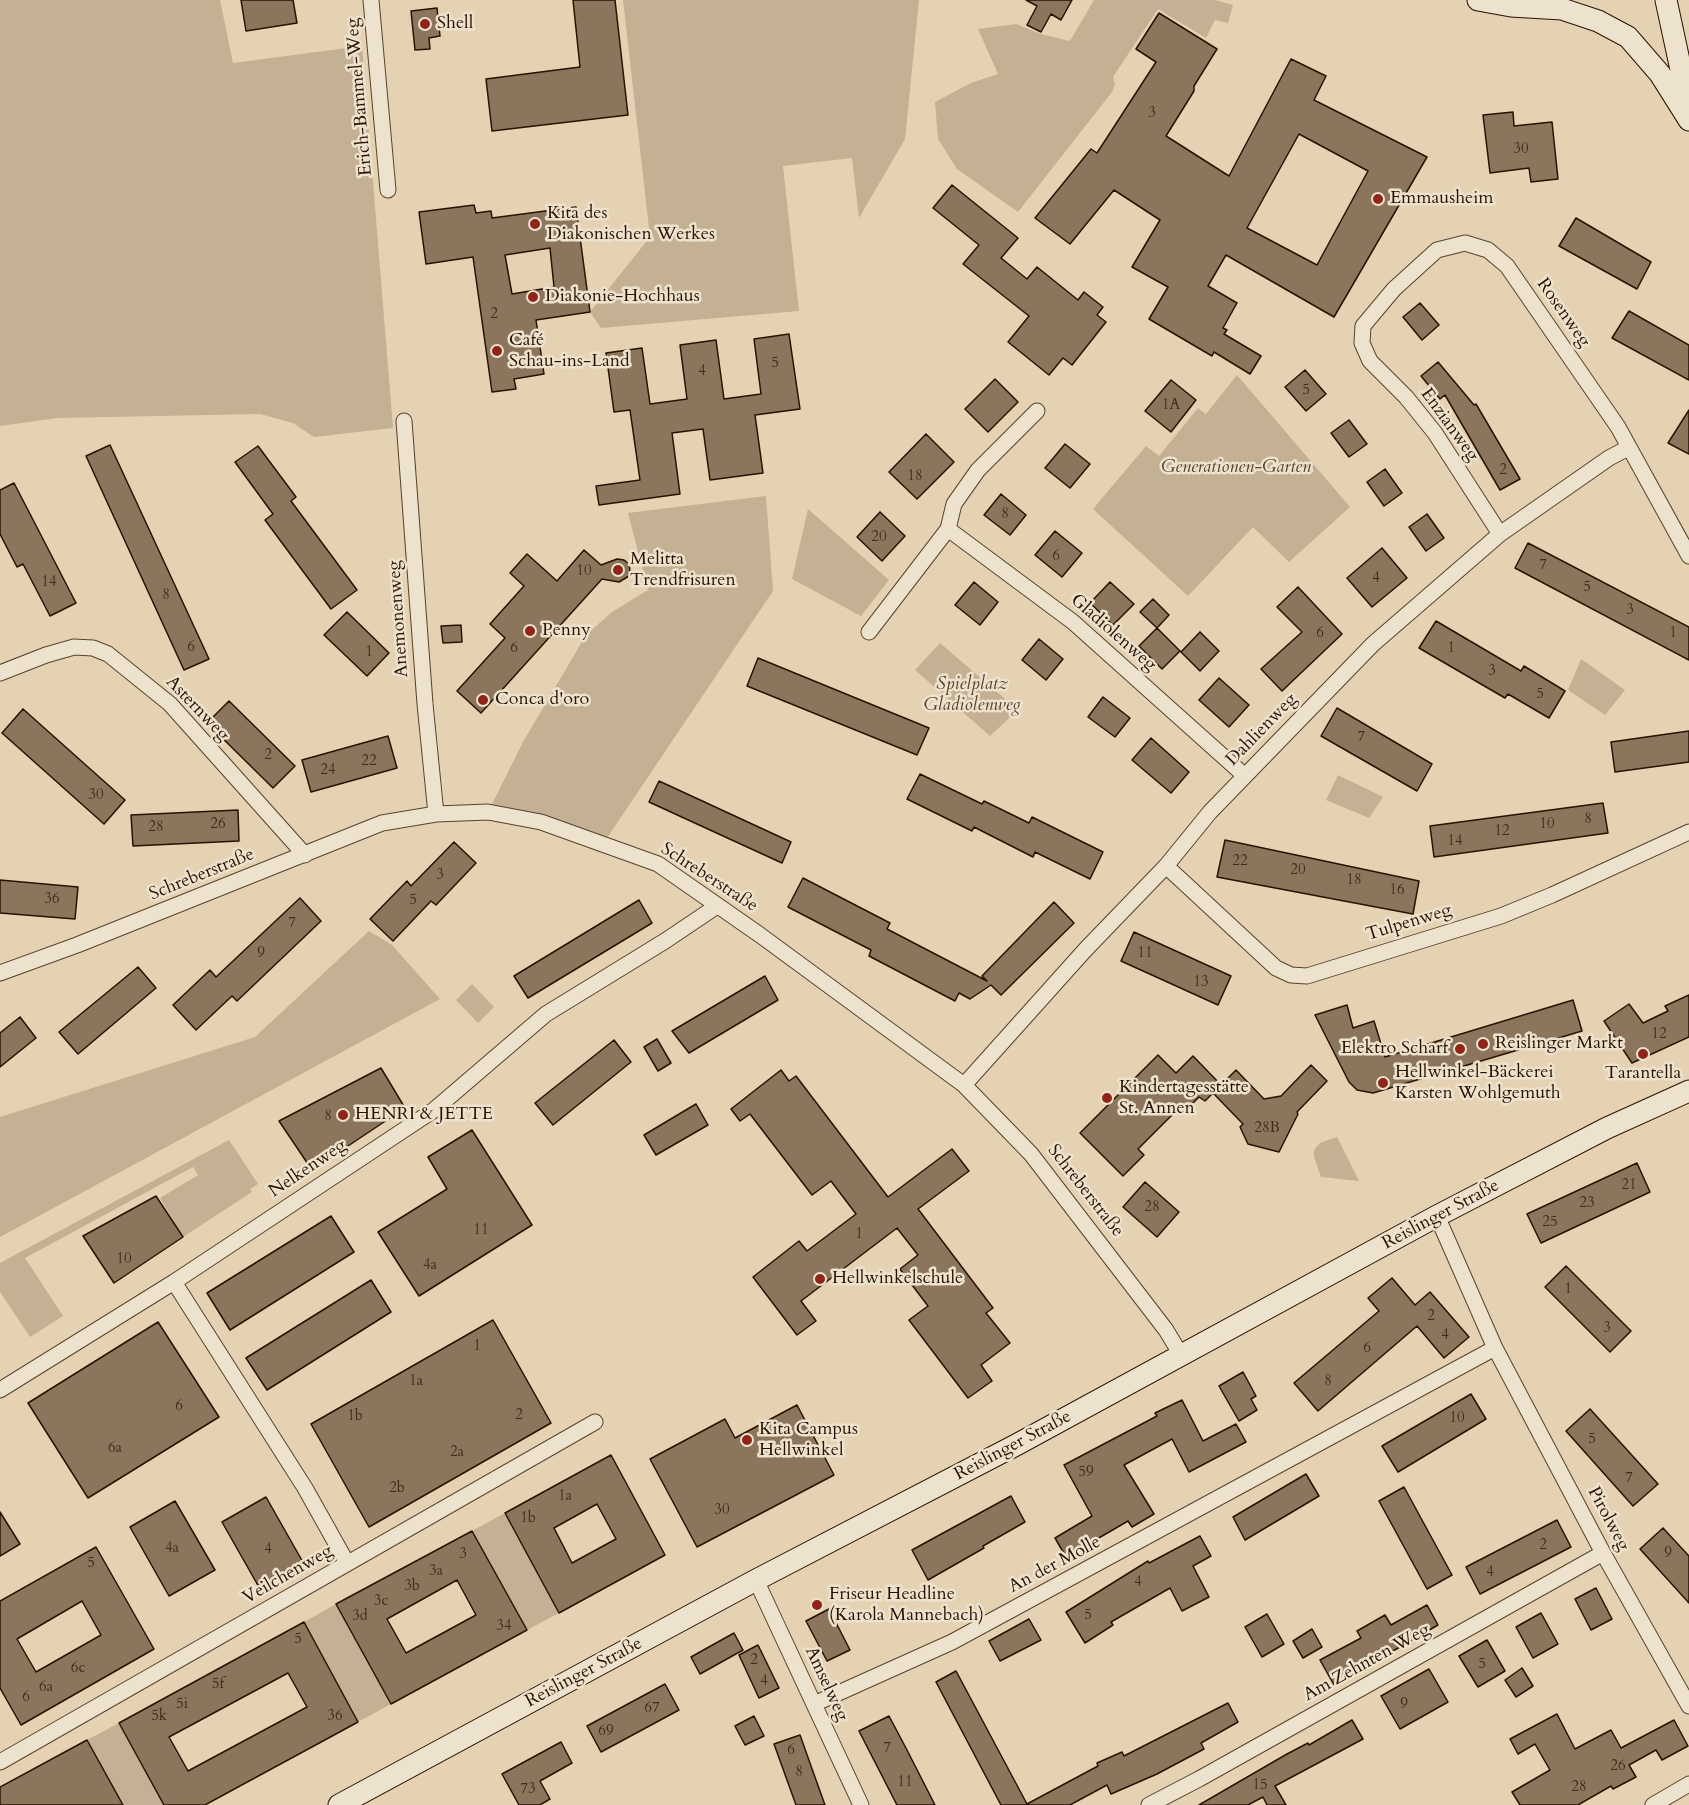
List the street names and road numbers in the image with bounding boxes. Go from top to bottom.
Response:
street label: Erich-Bammel-Weg [342,17,378,177]
street label: Rosenweg [1531,274,1595,352]
street label: Enzianweg [1415,384,1483,466]
street label: Anemonenweg [384,560,414,678]
street label: Gladiolenweg [1066,590,1160,676]
street label: Asternweg [161,672,233,746]
street label: Dahlienweg [1222,689,1302,771]
street label: Schreberstraße [656,839,762,917]
street label: Schreberstraße [146,844,258,906]
street label: Tulpenweg [1364,900,1454,946]
street label: Nelkenweg [265,1135,351,1203]
street label: Schreberstraße [1042,1141,1128,1241]
street label: Reislinger Straße [1379,1175,1503,1255]
street label: Reislinger Straße [951,1406,1075,1486]
street label: Pirolweg [1582,1483,1634,1555]
street label: An der Molle [1005,1532,1105,1598]
street label: Veilchenweg [239,1541,337,1609]
street label: Am Zehnten Weg [1300,1619,1434,1707]
street label: Reislinger Straße [522,1633,646,1713]
street label: Amselweg [799,1643,853,1725]

